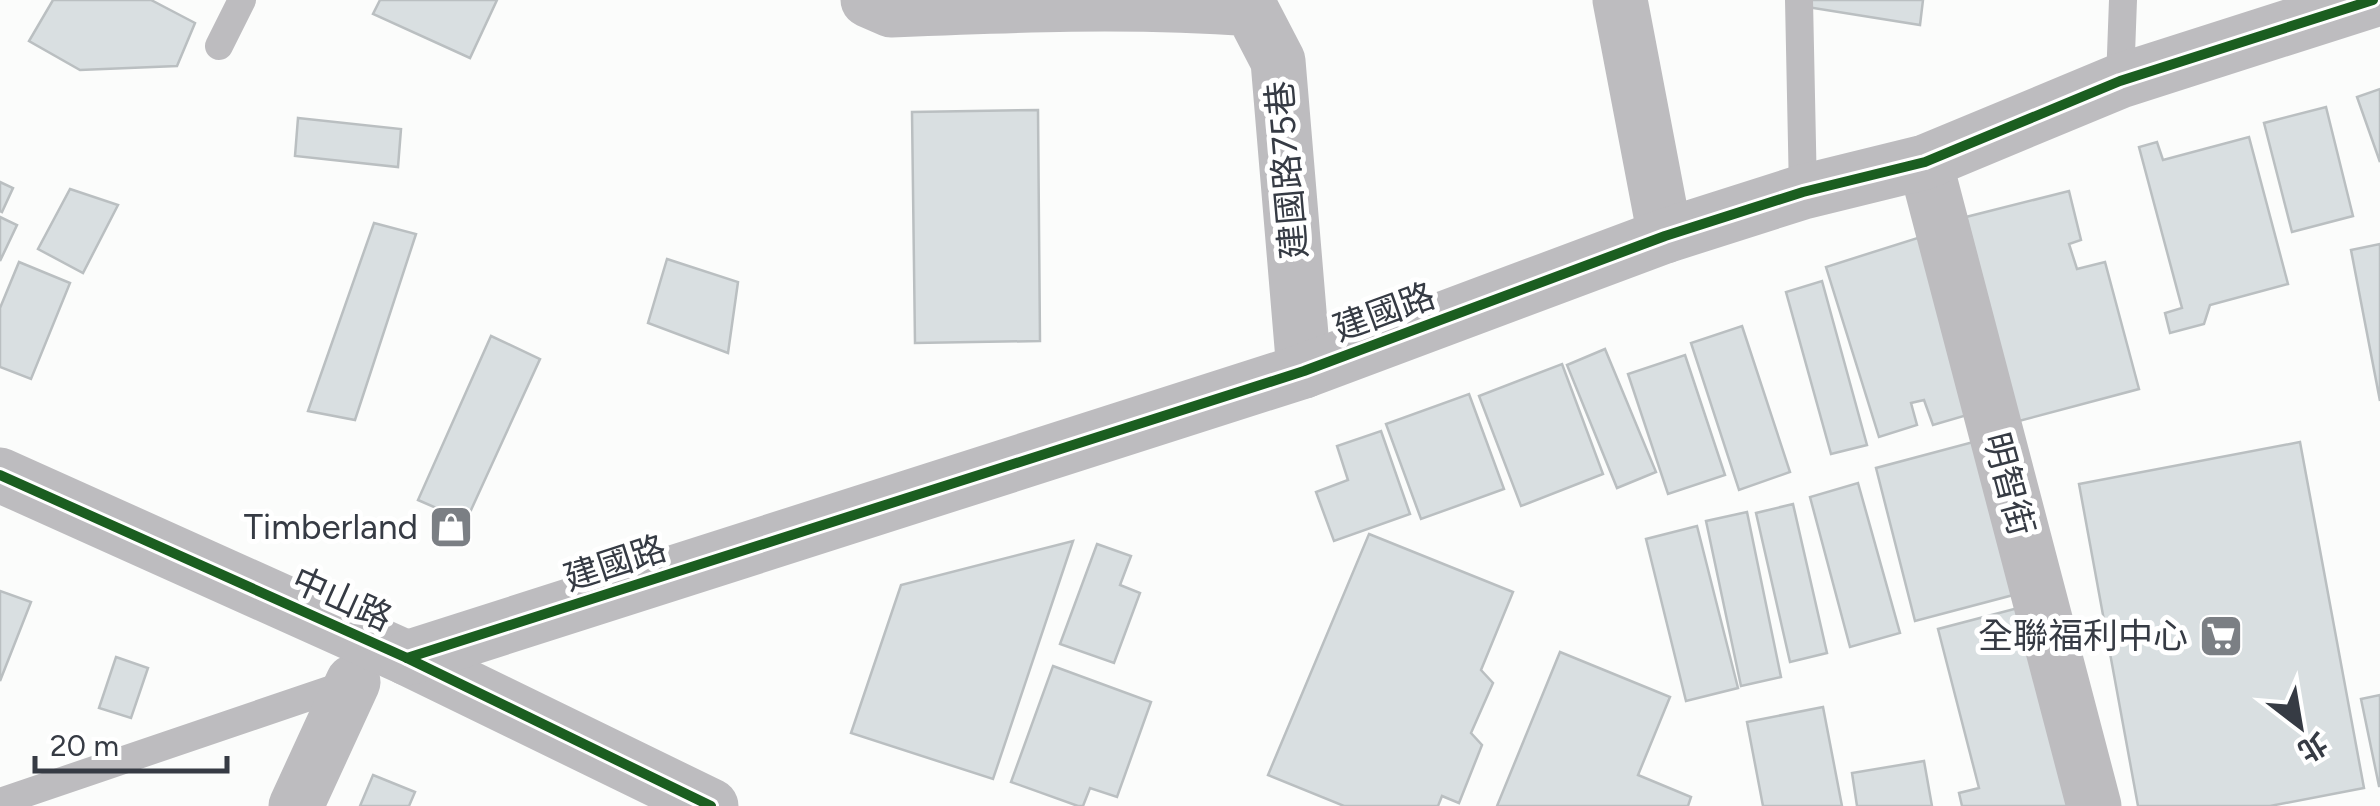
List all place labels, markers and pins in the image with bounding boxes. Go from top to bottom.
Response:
shop icon: Timberland [428,504,474,550]
place label: Timberland [244,506,418,548]
supermarket icon: 全聯福利中心 [2198,613,2244,659]
place label: 全聯福利中心 [1978,615,2188,657]

